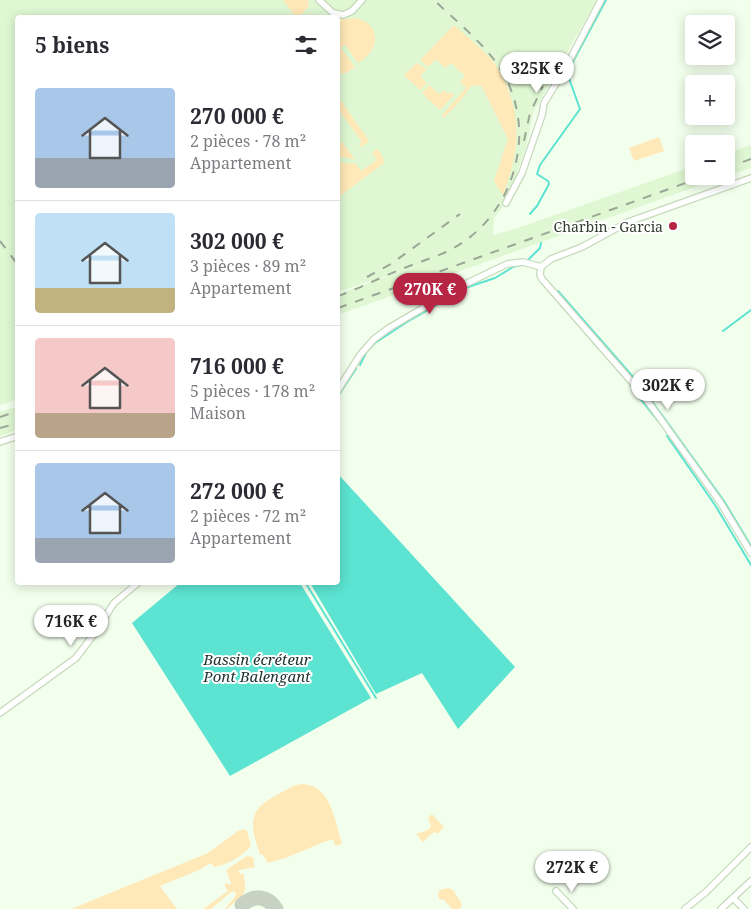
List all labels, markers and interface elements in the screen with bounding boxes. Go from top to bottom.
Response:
map controls [685,15,735,185]
button: layers [685,15,735,65]
text: 5 biens [35,31,109,59]
icon: filters [292,31,320,59]
pin: 325K € [496,52,578,94]
text: 325K € [511,57,563,79]
button: + [685,75,735,125]
text: 270 000 € [190,102,284,130]
icon: home [75,108,135,168]
text: 2 pièces · 78 m² [190,130,306,152]
button: − [685,135,735,185]
text: Appartement [190,152,291,174]
place label: Charbin - Garcia [554,217,663,236]
marker: Charbin - Garcia [667,220,679,232]
text: 302 000 € [190,227,284,255]
icon: home [75,233,135,293]
text: 3 pièces · 89 m² [190,255,306,277]
pin: 270K € [389,272,471,315]
text: Appartement [190,277,291,299]
text: 270K € [404,278,456,300]
text: 716 000 € [190,352,284,380]
icon: home [75,358,135,418]
pin: 302K € [627,368,709,411]
text: 302K € [642,374,694,396]
text: 5 pièces · 178 m² [190,380,315,402]
text: Maison [190,402,246,424]
text: 272 000 € [190,477,284,505]
icon: home [75,483,135,543]
text: 2 pièces · 72 m² [190,505,306,527]
text: Appartement [190,527,291,549]
pin: 716K € [30,604,112,647]
text: 716K € [45,610,97,632]
water label: Bassin écréteur Pont Balengant [202,649,312,686]
pin: 272K € [531,850,613,893]
text: 272K € [546,856,598,878]

